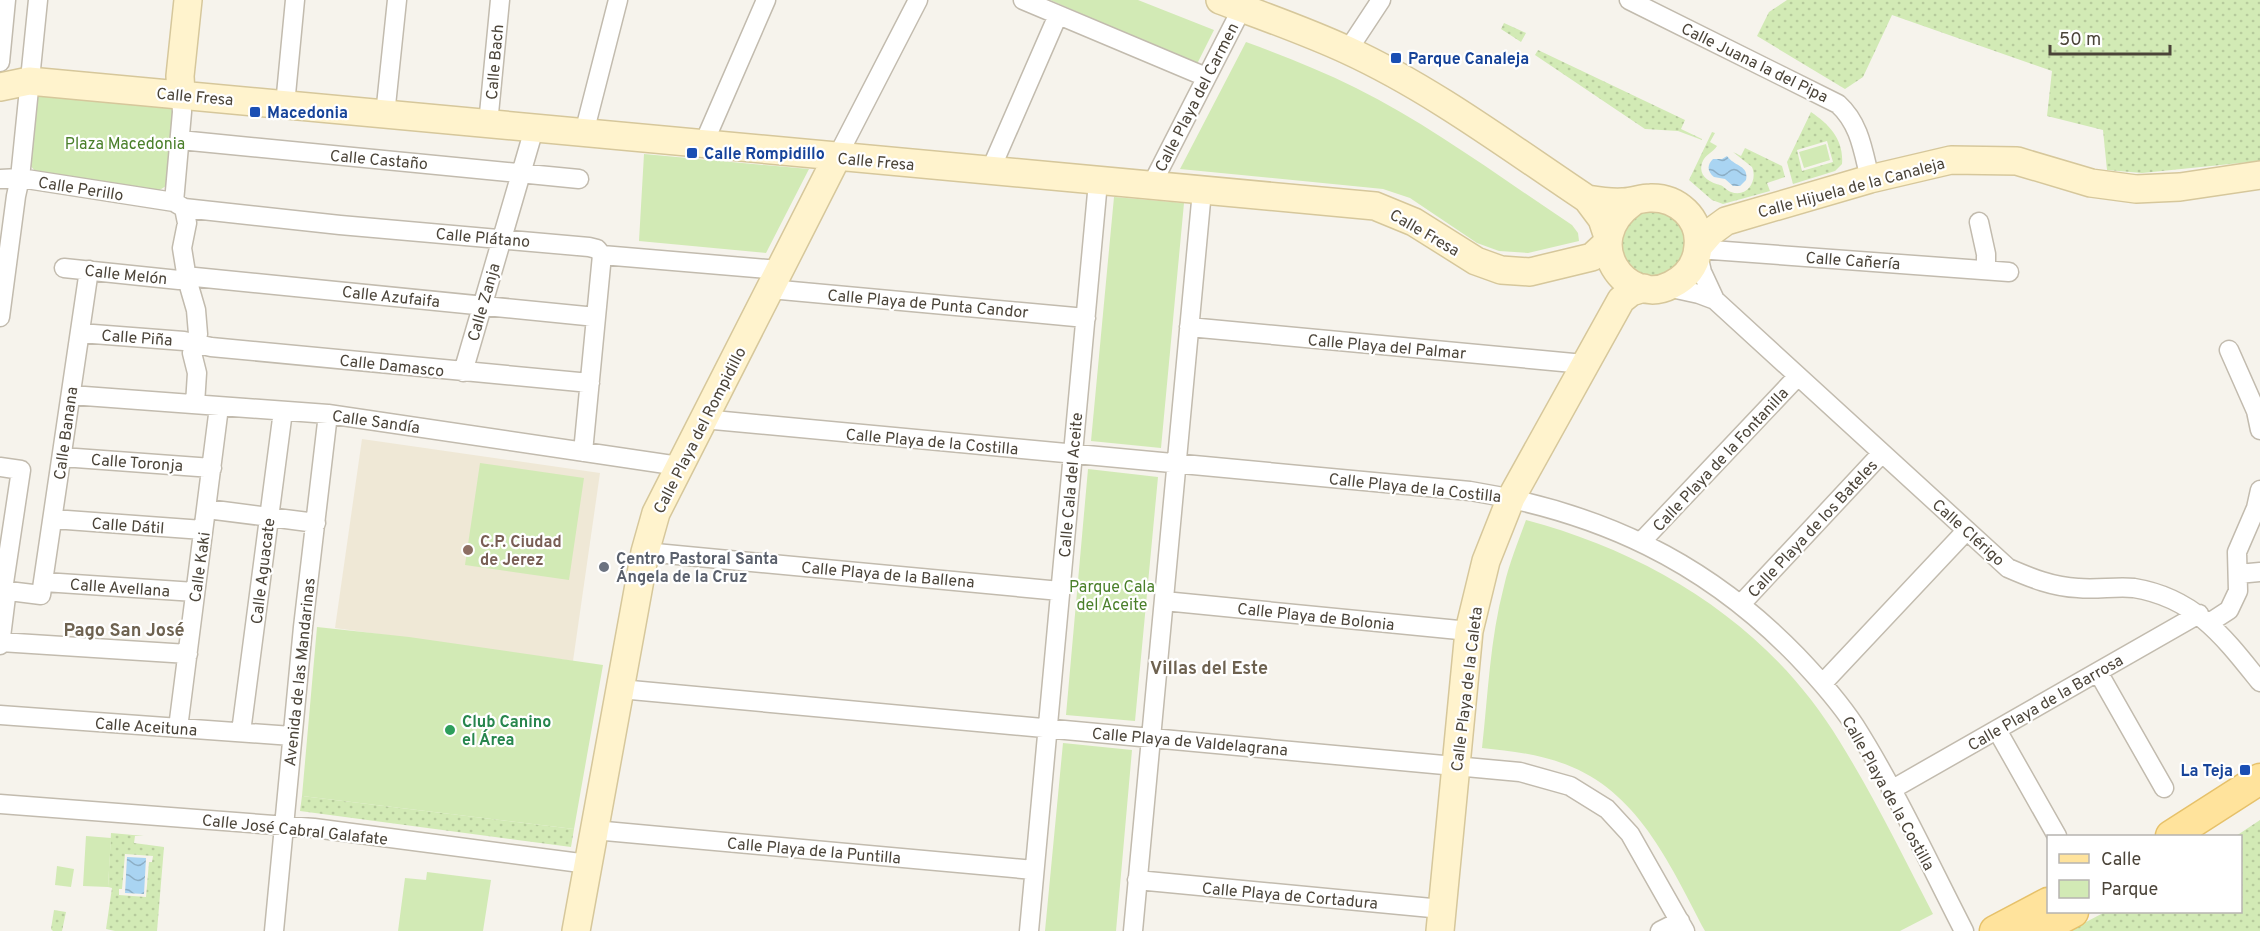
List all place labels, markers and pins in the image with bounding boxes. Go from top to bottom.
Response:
place label: Parque Canaleja [1408,50,1529,70]
marker: Parque Canaleja [1389,51,1403,65]
place label: Macedonia [267,104,348,124]
marker: Macedonia [248,105,262,119]
place label: Calle Rompidillo [704,145,825,165]
marker: Calle Rompidillo [685,146,699,160]
place label: C.P. Ciudad de Jerez [480,533,562,571]
marker: C.P. Ciudad de Jerez [461,543,475,557]
place label: Centro Pastoral Santa Ángela de la Cruz [616,550,778,588]
marker: Centro Pastoral Santa Ángela de la Cruz [597,560,611,574]
place label: Club Canino el Área [462,713,551,751]
marker: Club Canino el Área [443,723,457,737]
place label: La Teja [2180,762,2233,782]
marker: La Teja [2238,763,2252,777]

